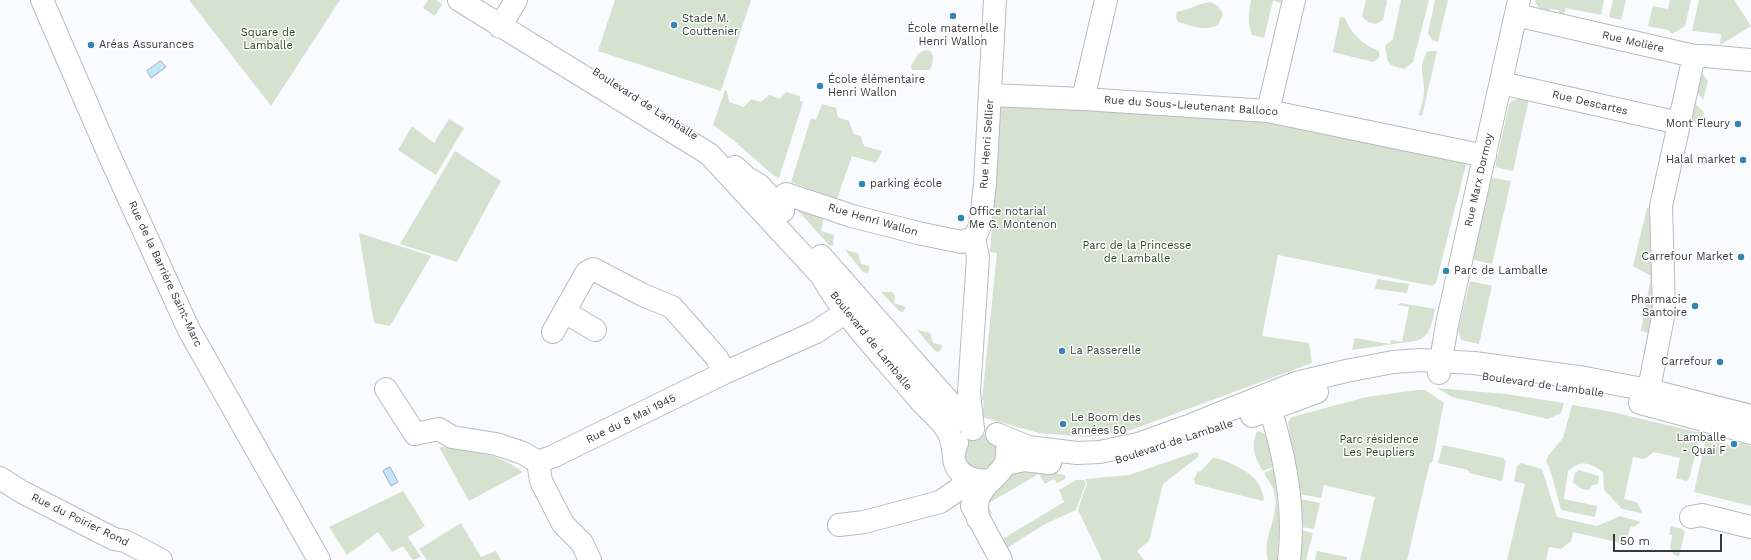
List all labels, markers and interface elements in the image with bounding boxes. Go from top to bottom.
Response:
marker: École maternelle Henri Wallon [948,11,958,21]
place label: Stade M. Couttenier [682,12,738,38]
marker: Stade M. Couttenier [669,20,679,30]
place label: École maternelle Henri Wallon [907,22,999,48]
park label: Square de Lamballe [241,26,295,52]
street label: Rue Molière [1601,28,1665,56]
place label: Aréas Assurances [99,38,194,52]
marker: Aréas Assurances [86,40,96,50]
street label: Boulevard de Lamballe [590,65,700,143]
place label: École élémentaire Henri Wallon [828,73,925,99]
marker: École élémentaire Henri Wallon [815,81,825,91]
street label: Rue Descartes [1551,88,1629,118]
street label: Rue du Sous-Lieutenant Balloco [1103,93,1279,119]
street label: Rue Henri Sellier [977,99,997,189]
place label: Mont Fleury [1666,117,1730,131]
marker: Mont Fleury [1733,119,1743,129]
street label: Rue Marx Dormoy [1462,132,1496,228]
place label: Halal market [1666,153,1735,167]
marker: Halal market [1738,155,1748,165]
place label: parking école [870,177,942,191]
marker: parking école [857,179,867,189]
street label: Rue de la Barrière Saint-Marc [125,199,205,349]
street label: Rue Henri Wallon [827,201,919,239]
place label: Office notarial Me G. Montenon [969,205,1057,231]
marker: Office notarial Me G. Montenon [956,213,966,223]
park label: Parc de la Princesse de Lamballe [1083,239,1191,265]
place label: Carrefour Market [1641,250,1733,264]
marker: Carrefour Market [1736,252,1746,262]
place label: Parc de Lamballe [1454,264,1548,278]
marker: Parc de Lamballe [1441,266,1451,276]
street label: Boulevard de Lamballe [827,289,915,393]
place label: Pharmacie Santoire [1631,293,1687,319]
marker: Pharmacie Santoire [1690,301,1700,311]
place label: La Passerelle [1070,344,1141,358]
marker: La Passerelle [1057,346,1067,356]
place label: Carrefour [1661,355,1712,369]
marker: Carrefour [1715,357,1725,367]
street label: Boulevard de Lamballe [1481,370,1605,400]
street label: Rue du 8 Mai 1945 [584,391,678,447]
place label: Le Boom des années 50 [1071,411,1141,437]
street label: Boulevard de Lamballe [1113,417,1235,467]
marker: Le Boom des années 50 [1058,419,1068,429]
place label: Lamballe - Quai F [1677,431,1726,457]
park label: Parc résidence Les Peupliers [1339,433,1419,459]
marker: Lamballe - Quai F [1729,439,1739,449]
street label: Rue du Poirier Rond [29,491,131,549]
scale bar [1615,526,1724,552]
text: 50 m [1620,534,1650,548]

